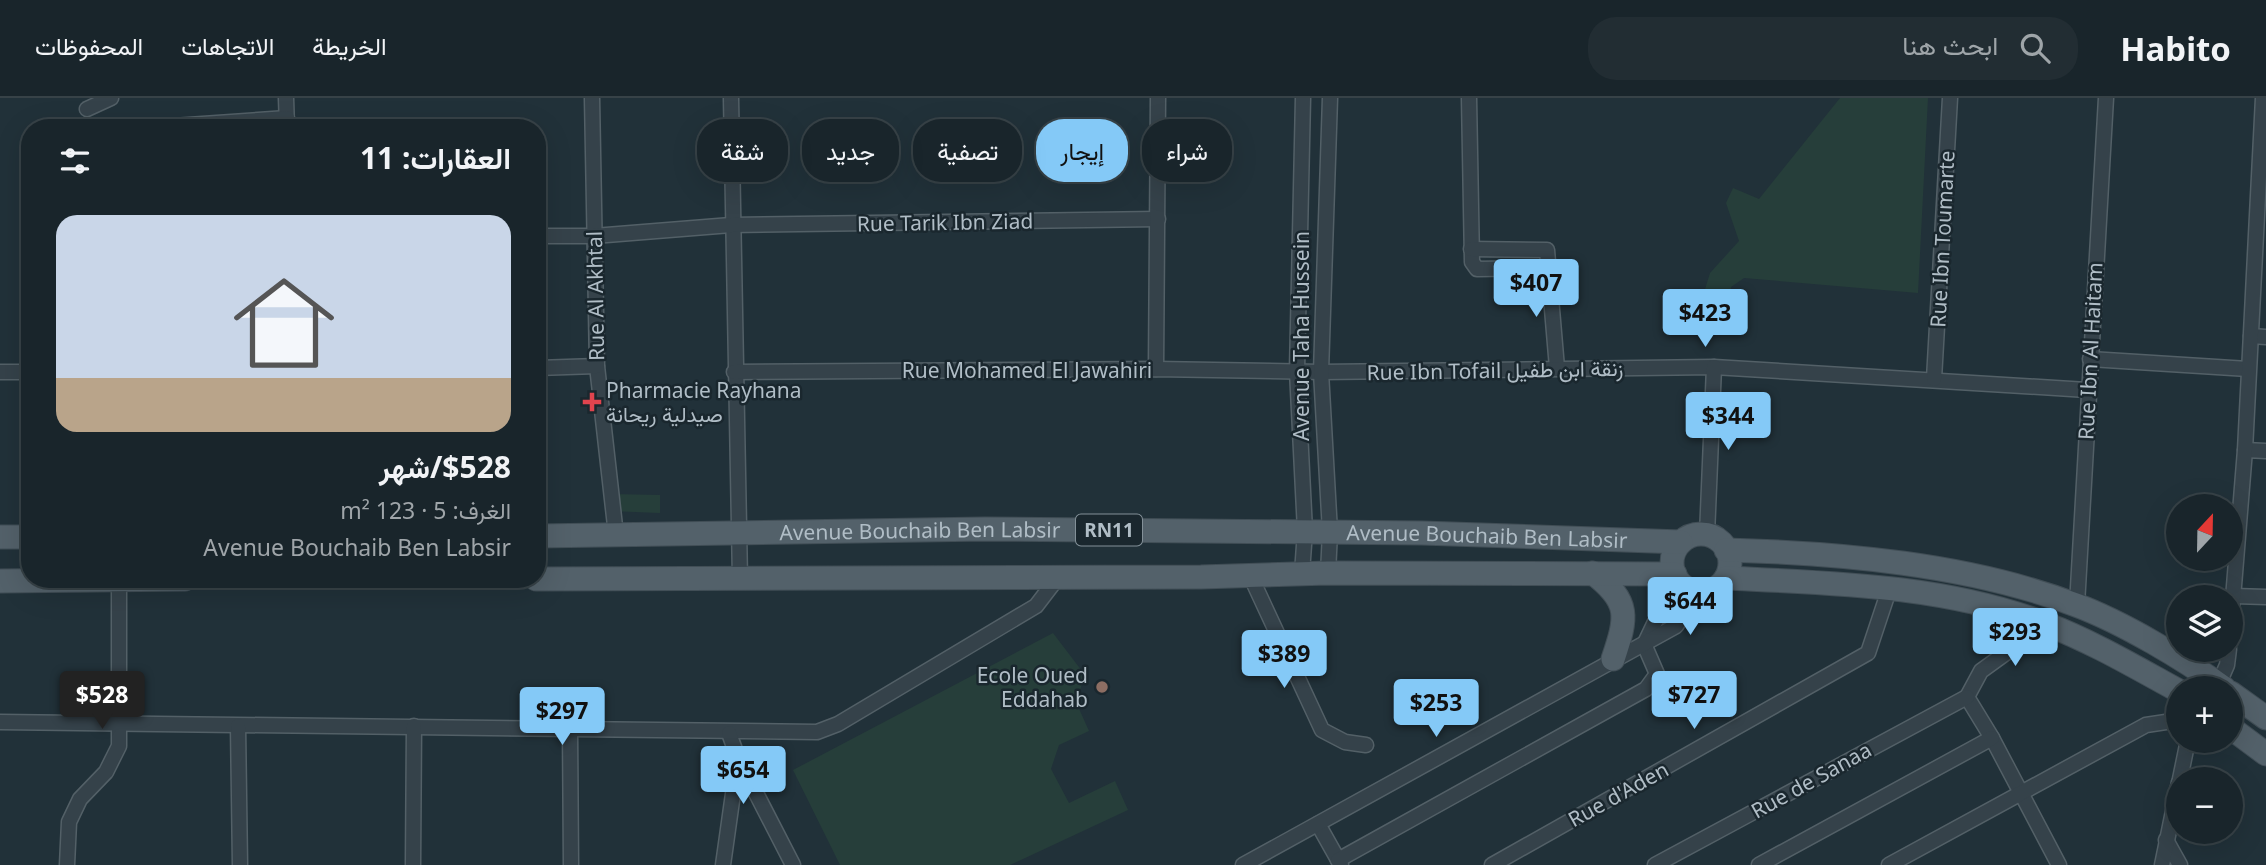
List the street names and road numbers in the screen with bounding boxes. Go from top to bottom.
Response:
street label: Rue Ibn Toumarte [1923,150,1961,328]
street label: Rue Tarik Ibn Ziad [857,206,1033,238]
street label: Rue Al Akhtal [580,231,610,361]
street label: Avenue Taha Hussein [1287,231,1315,441]
street label: Rue Ibn Al Haitam [2071,261,2109,441]
street label: Rue Ibn Tofail زنقة ابن طفيل [1366,354,1624,386]
street label: Rue Mohamed El Jawahiri [902,356,1152,384]
road number: RN11 [1076,514,1142,546]
street label: Avenue Bouchaib Ben Labsir [779,515,1061,546]
street label: Avenue Bouchaib Ben Labsir [1346,518,1628,554]
street label: Rue de Sanaa [1746,735,1876,825]
street label: Rue d'Aden [1563,755,1673,833]

